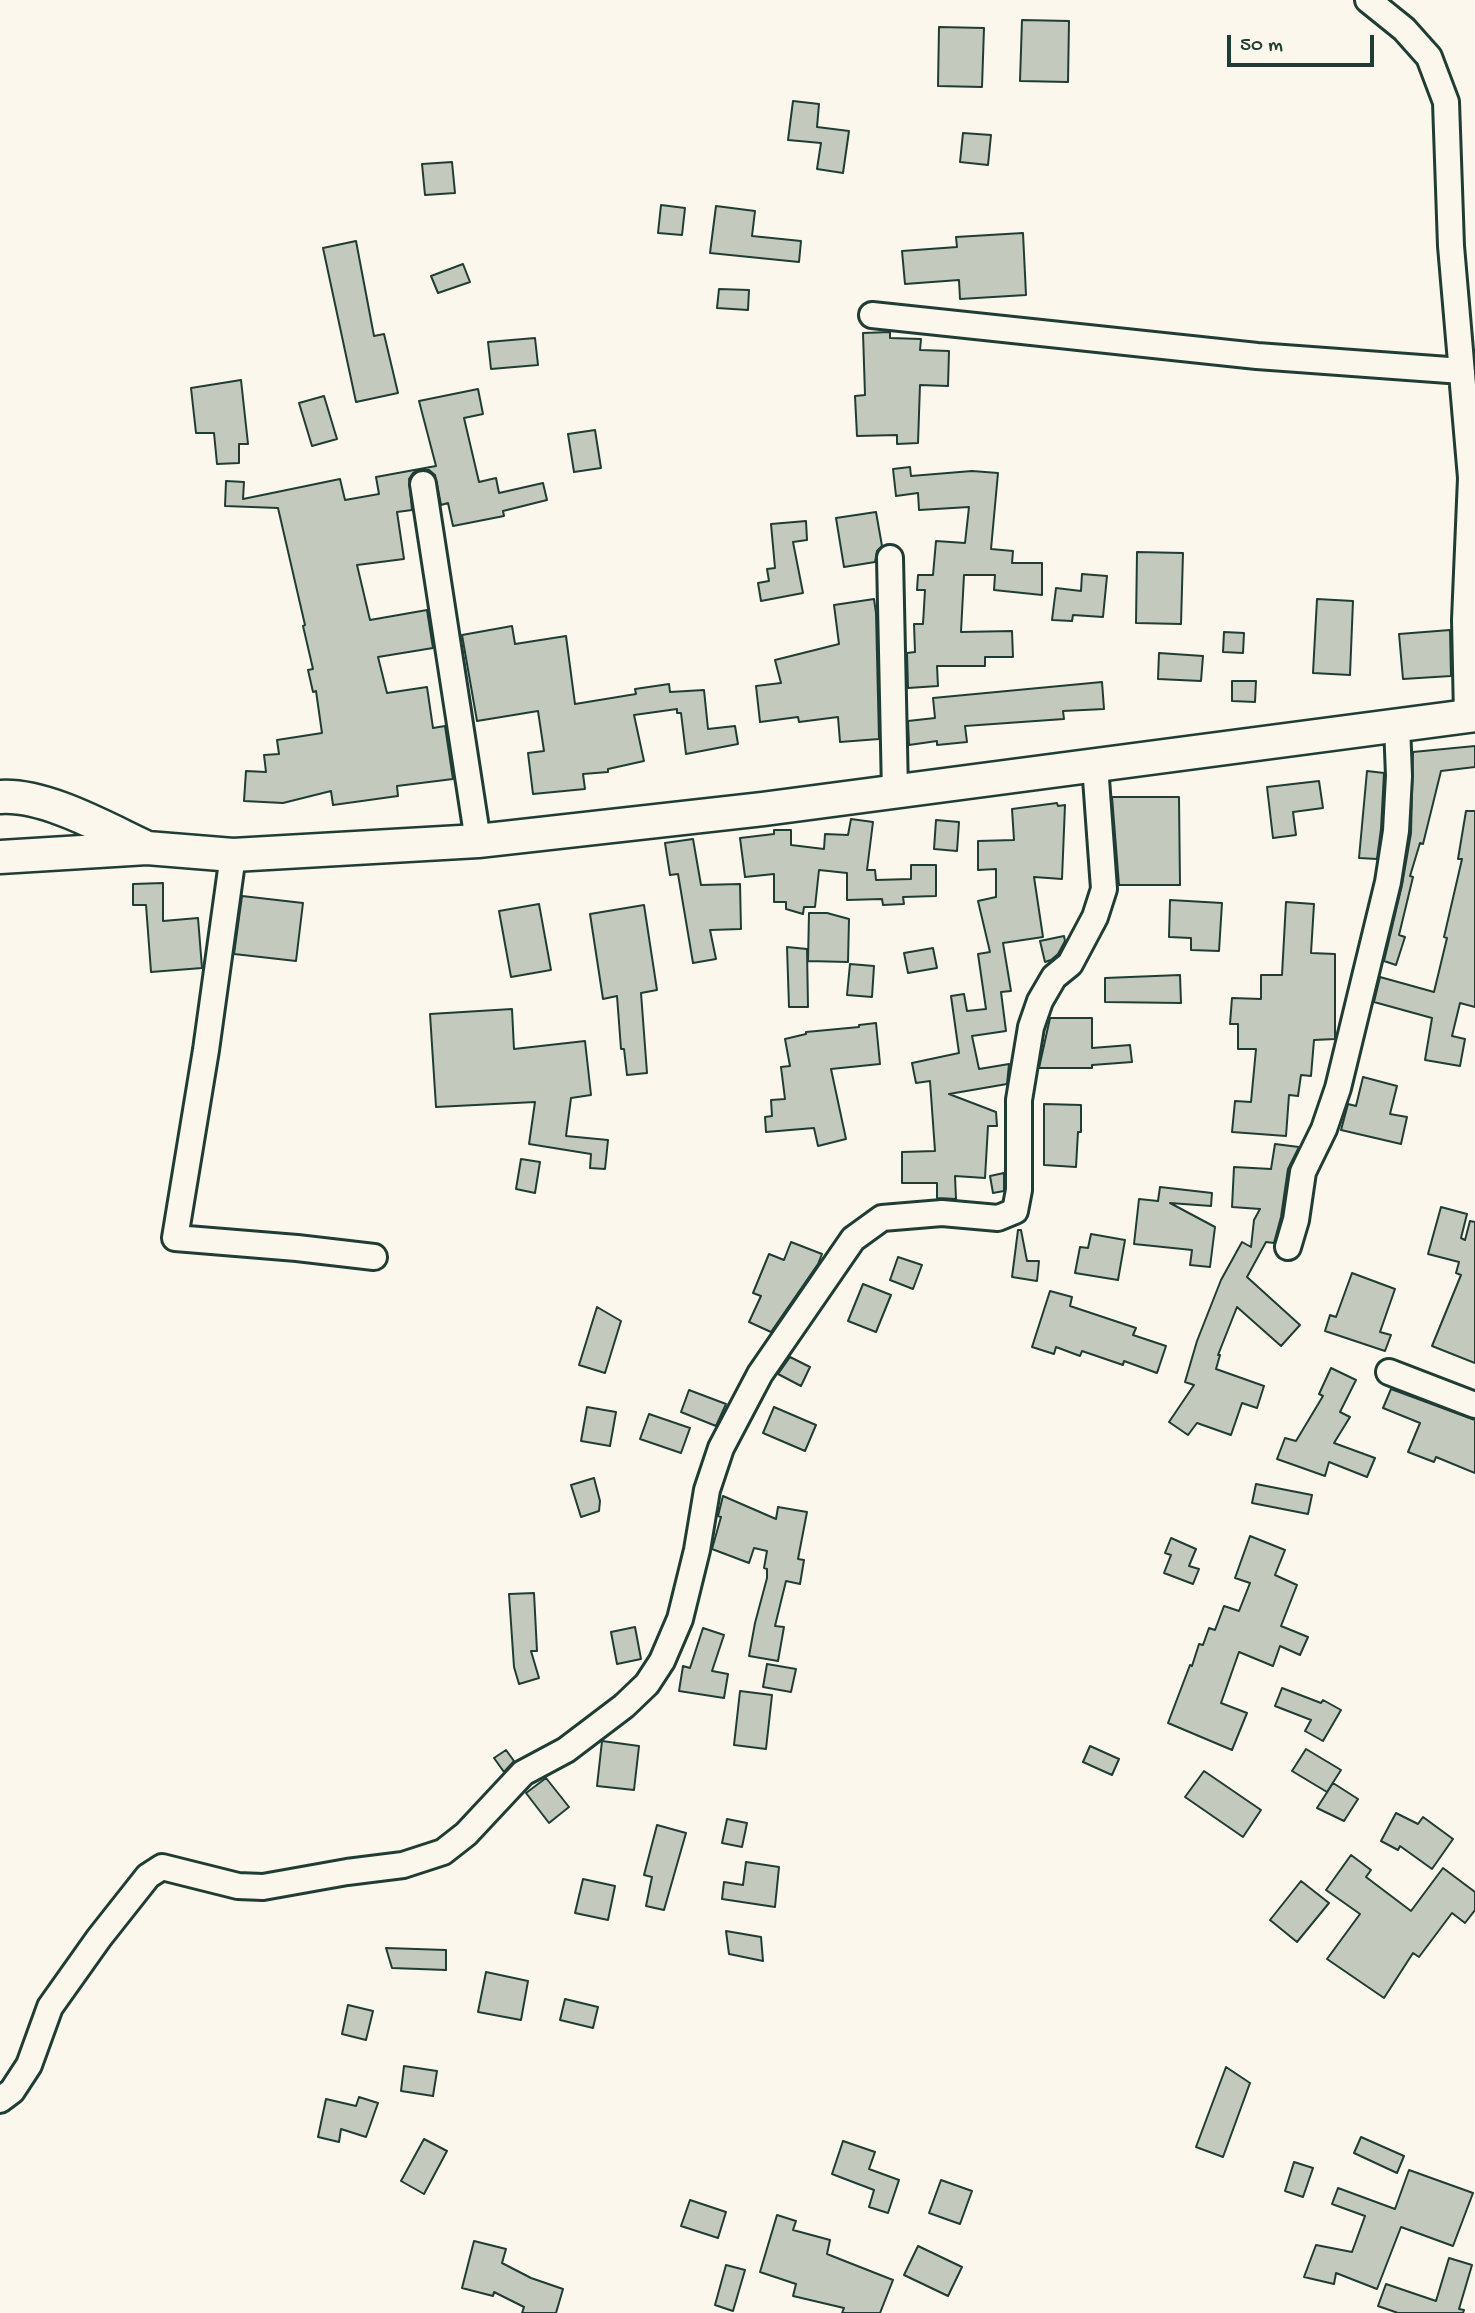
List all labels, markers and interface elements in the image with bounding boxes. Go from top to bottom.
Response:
scale bar [1230,21,1377,65]
text: 50 m [1240,34,1283,59]

